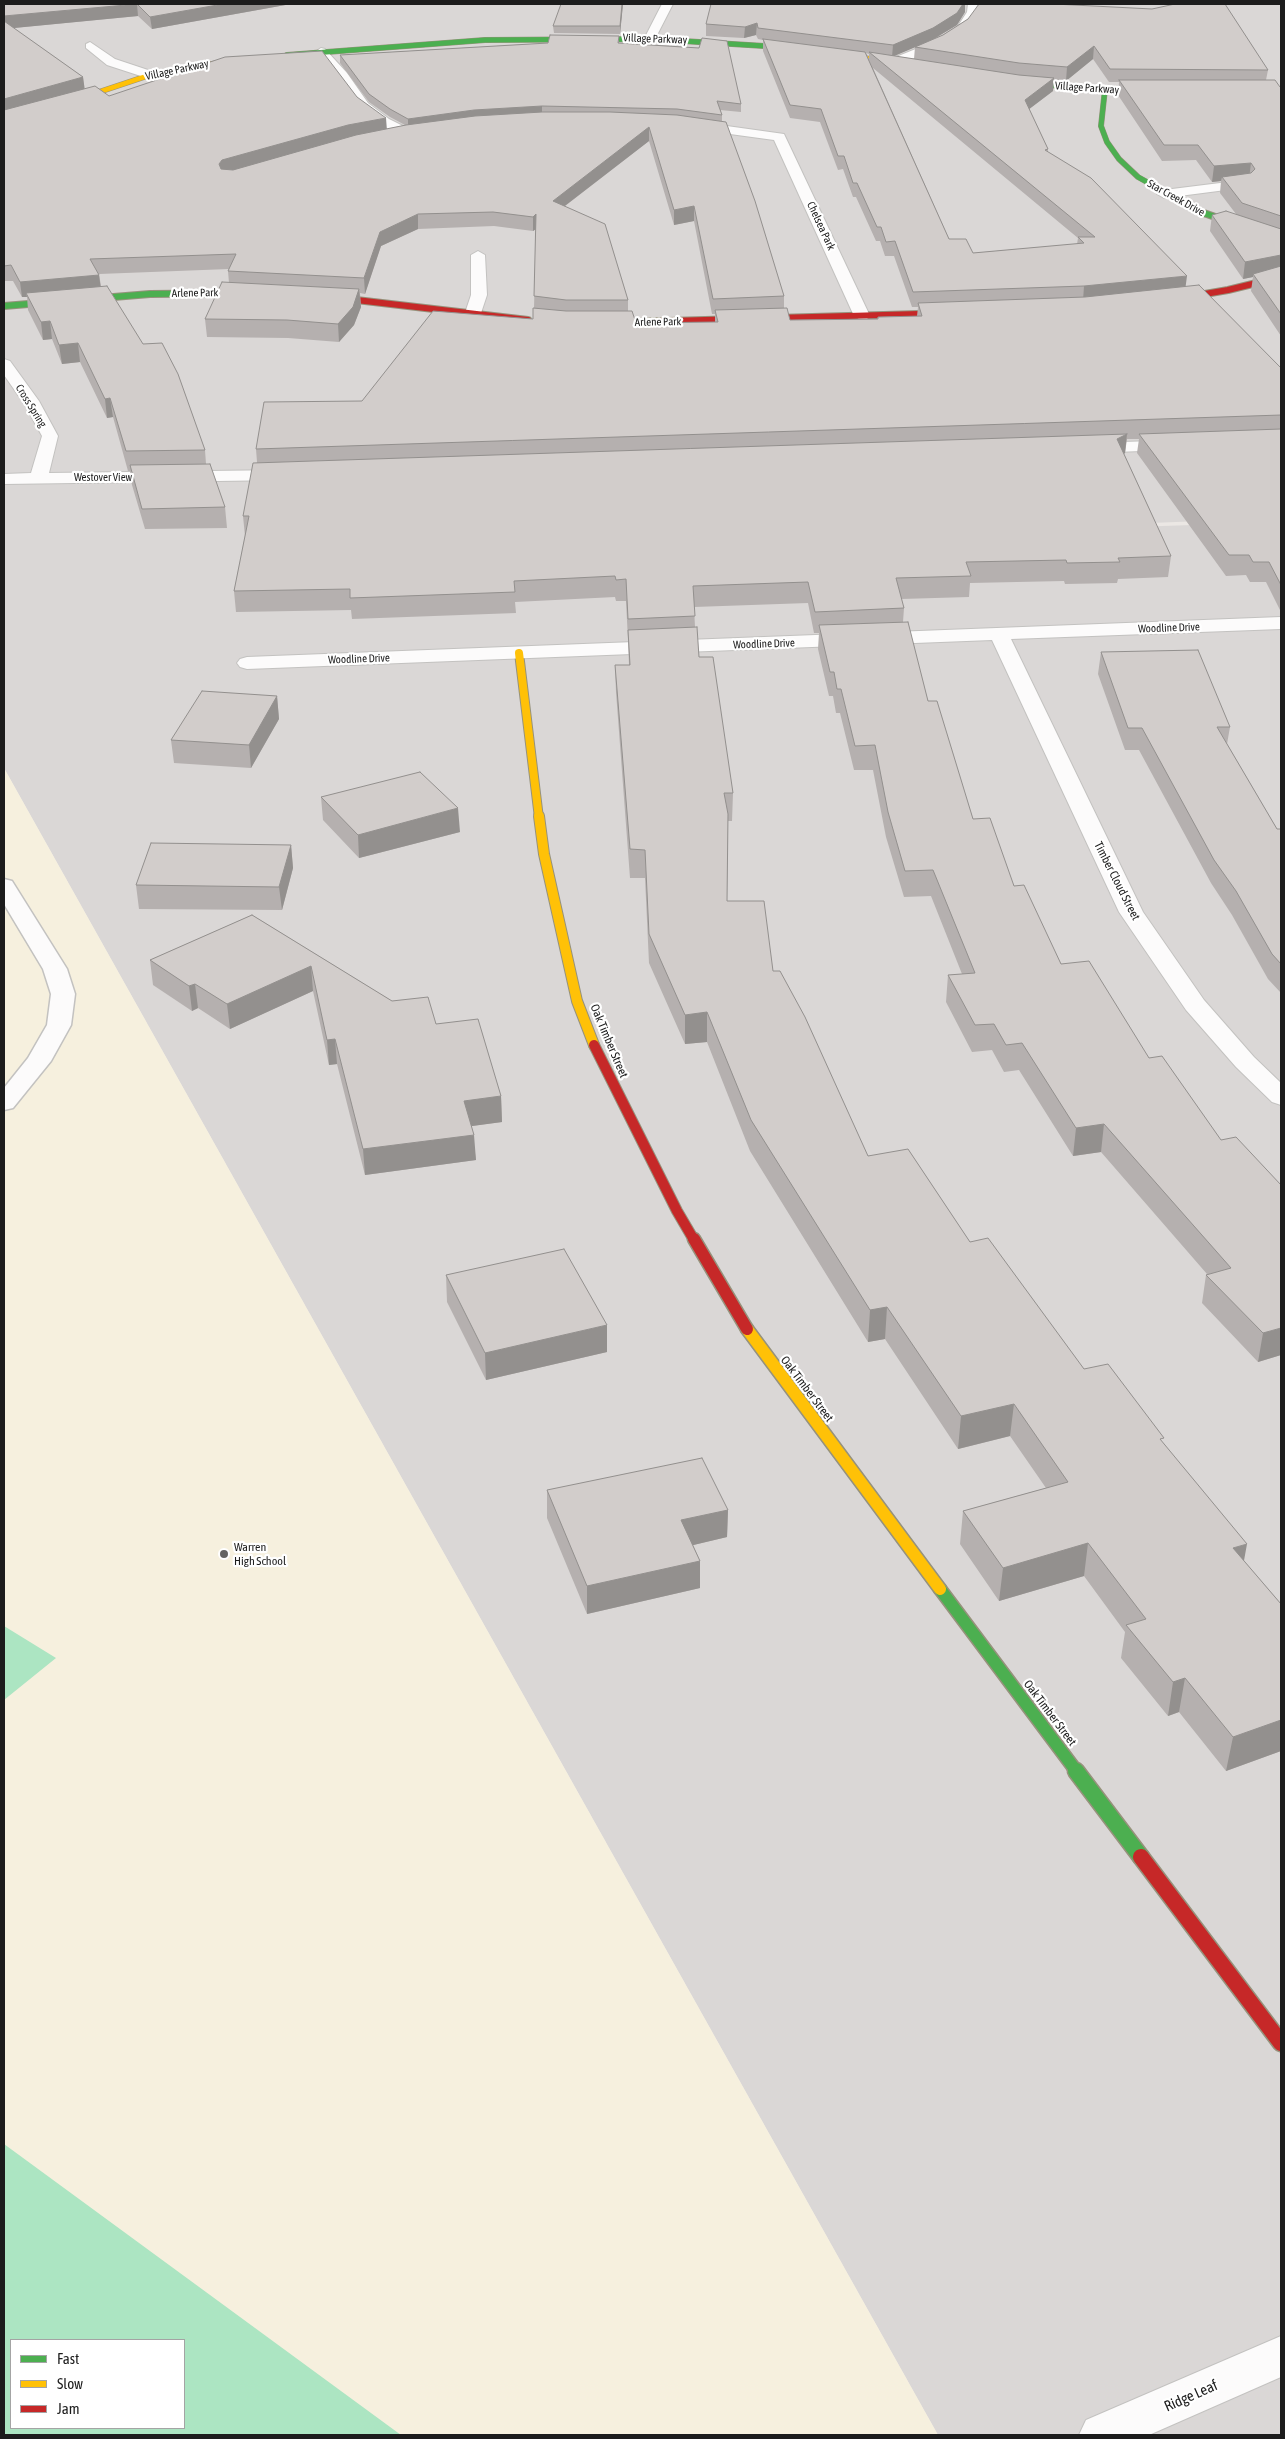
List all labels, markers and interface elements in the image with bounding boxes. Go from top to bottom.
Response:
street label: Village Parkway [623,31,687,47]
street label: Village Parkway [144,57,210,83]
street label: Village Parkway [1054,79,1120,97]
street label: Star Creek Drive [1145,177,1207,219]
street label: Chelsea Park [804,200,838,252]
street label: Arlene Park [172,286,218,300]
street label: Arlene Park [635,315,681,329]
street label: Cross Spring [13,382,49,430]
street label: Westover View [74,471,132,485]
street label: Woodline Drive [1138,620,1200,636]
street label: Woodline Drive [733,636,795,652]
street label: Woodline Drive [328,651,390,667]
street label: Timber Cloud Street [1091,839,1143,923]
street label: Oak Timber Street [587,1002,631,1080]
street label: Oak Timber Street [778,1353,836,1425]
place label: Warren High School [234,1540,286,1568]
marker: Warren High School [218,1548,230,1560]
street label: Oak Timber Street [1021,1677,1079,1749]
legend [10,2339,185,2429]
text: Fast [57,2350,79,2367]
text: Slow [57,2375,83,2392]
street label: Ridge Leaf [1161,2376,1221,2416]
text: Jam [57,2400,80,2417]

